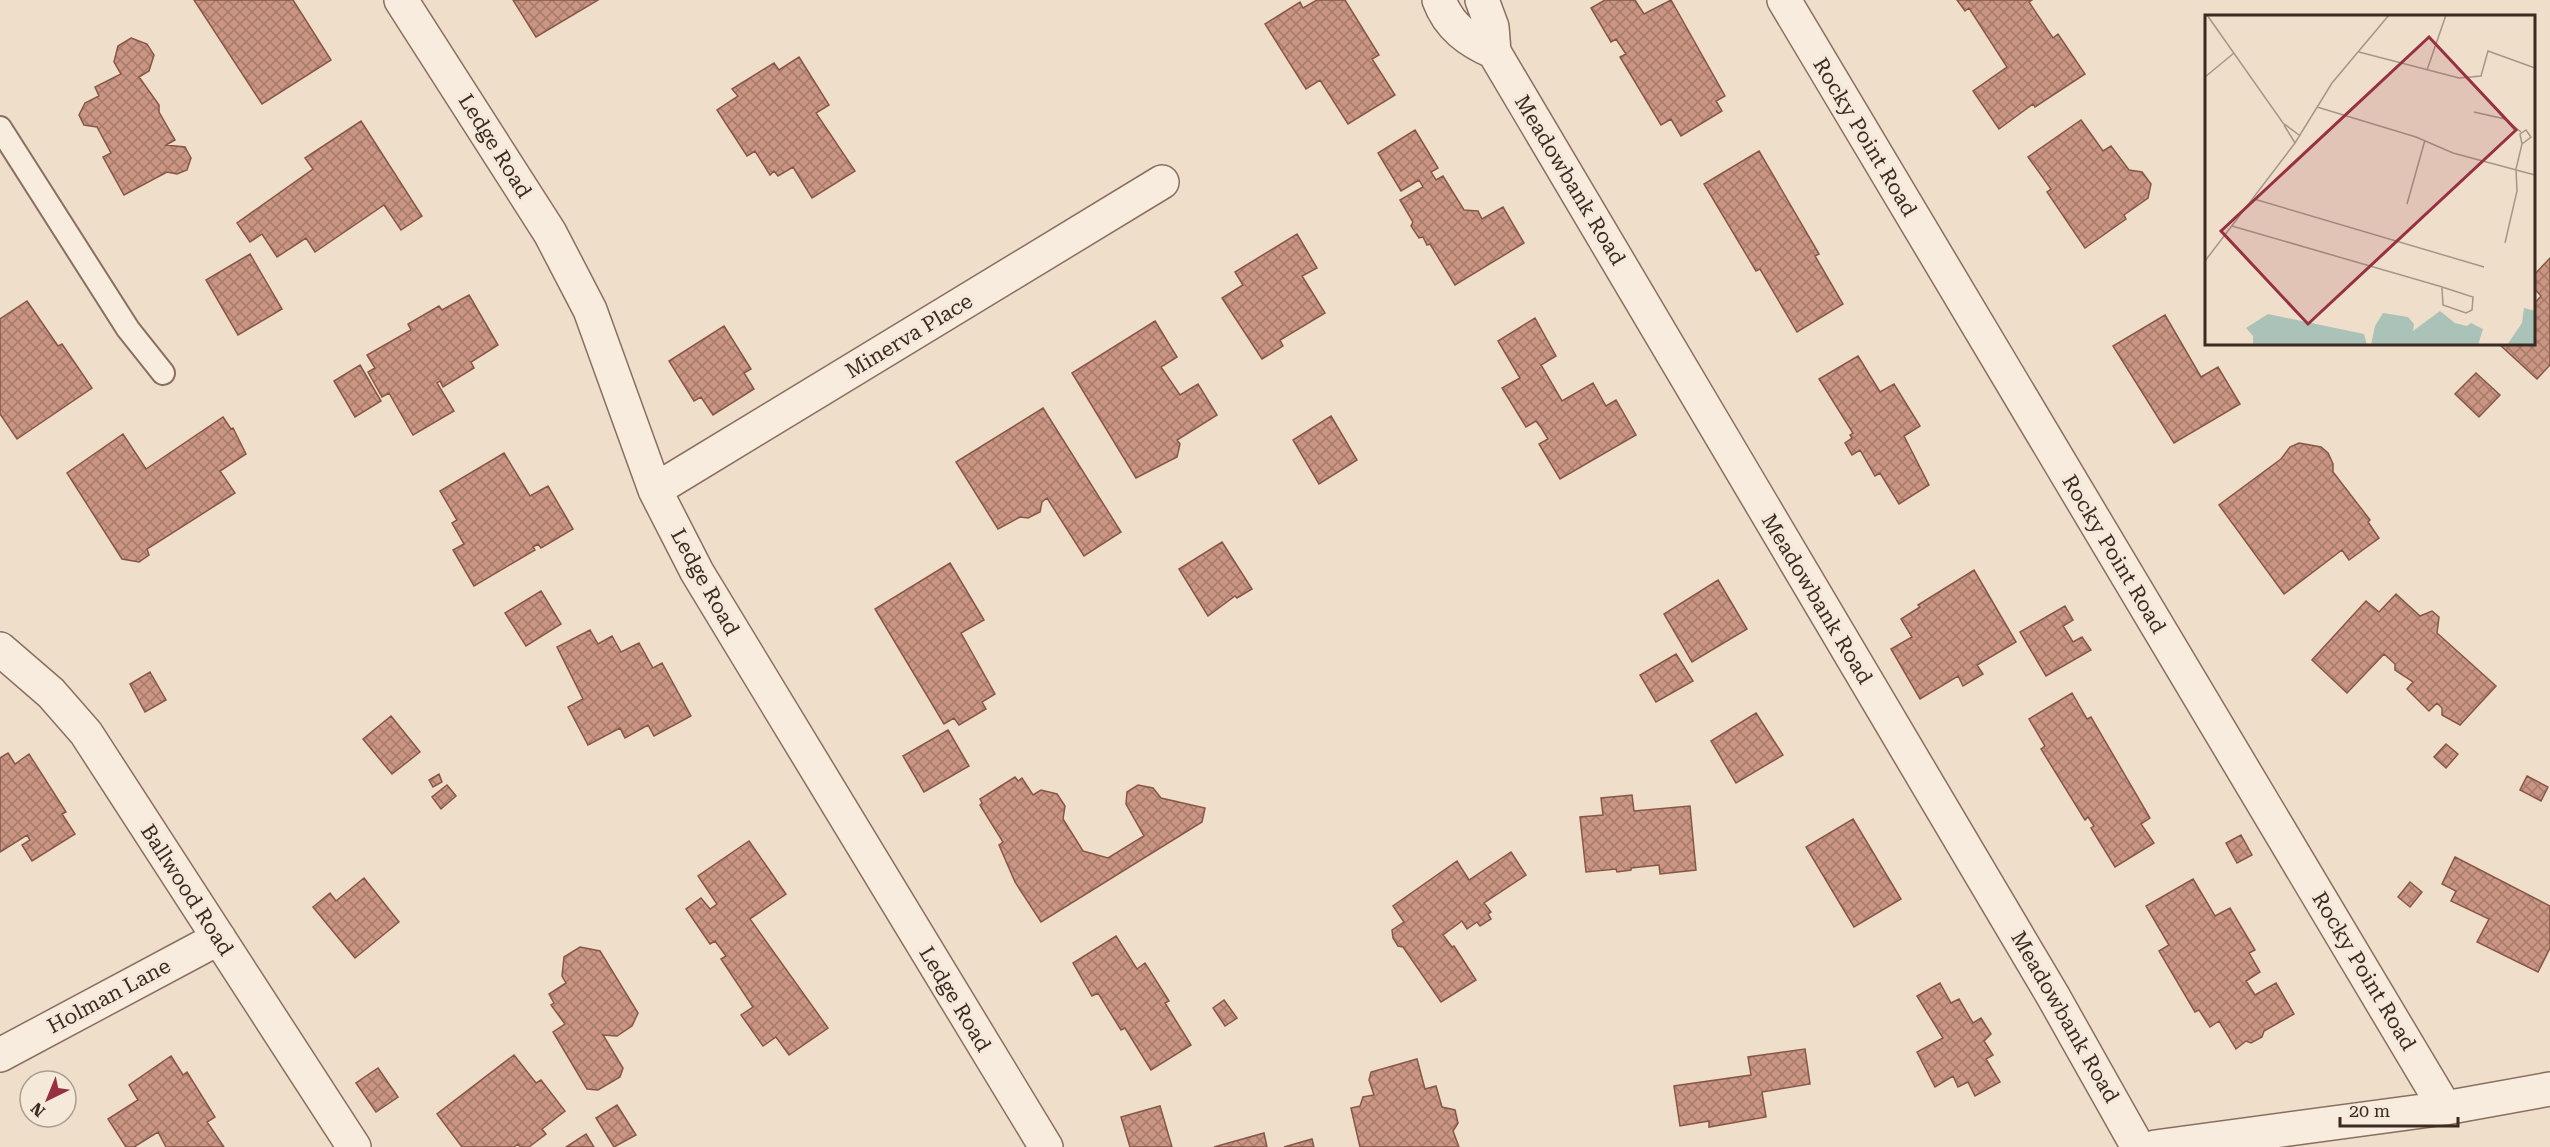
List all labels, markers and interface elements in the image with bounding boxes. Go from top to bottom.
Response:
inset map [2205,15,2535,345]
street label: Rocky Point Road [1808,53,1922,221]
street label: Ledge Road [454,90,537,203]
street label: Meadowbank Road [1510,91,1630,270]
street label: Minerva Place [841,289,977,383]
street label: Rocky Point Road [2057,470,2171,638]
street label: Meadowbank Road [1757,510,1877,689]
street label: Ledge Road [666,525,744,640]
street label: Ballwood Road [136,820,239,960]
street label: Rocky Point Road [2307,887,2421,1055]
street label: Meadowbank Road [2006,927,2124,1107]
street label: Ledge Road [914,942,996,1056]
street label: Holman Lane [43,954,175,1038]
north arrow [18,1069,78,1129]
scale bar [2340,1090,2458,1128]
text: N [27,1098,49,1121]
text: 20 m [2349,1100,2390,1121]

